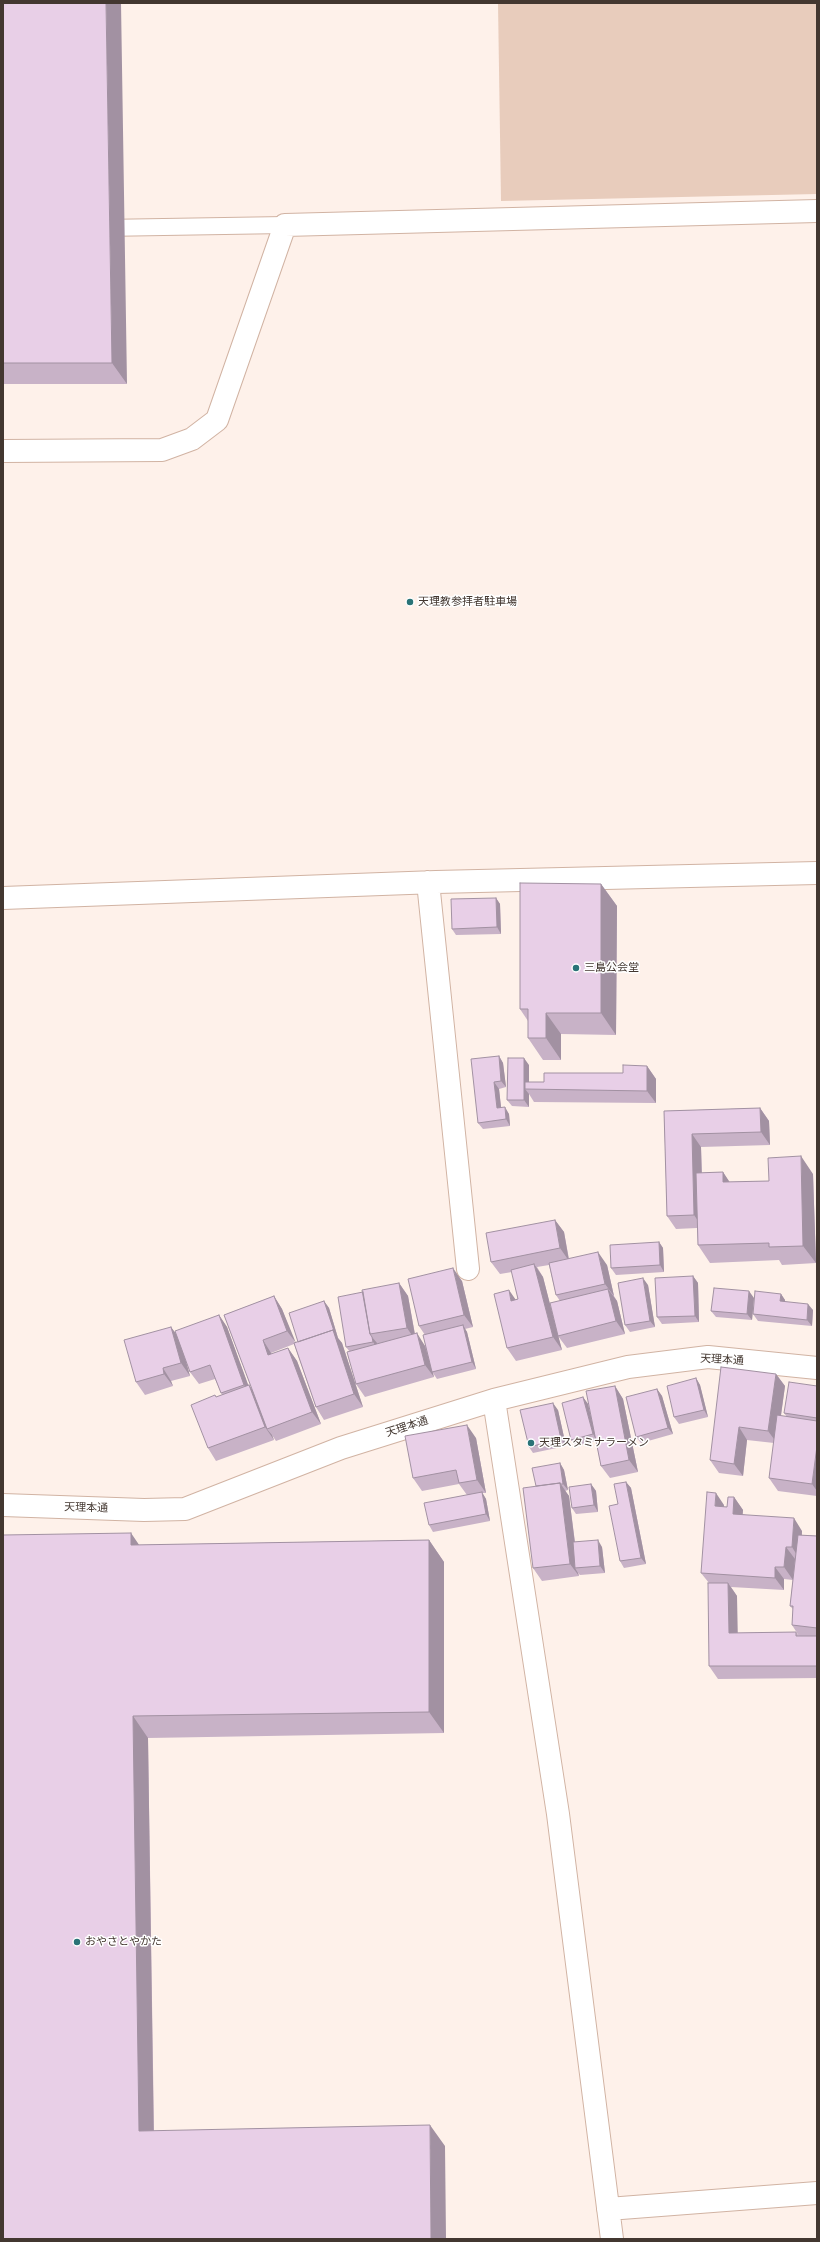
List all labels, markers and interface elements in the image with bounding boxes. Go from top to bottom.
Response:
place label: 天理教参拝者駐車場 [418,595,517,609]
marker: 天理教参拝者駐車場 [405,597,415,607]
place label: 三島公会堂 [584,961,639,975]
marker: 三島公会堂 [571,963,581,973]
street label: 天理本通 [700,1352,744,1368]
street label: 天理本通 [384,1414,430,1440]
place label: 天理スタミナラーメン [539,1436,649,1450]
marker: 天理スタミナラーメン [526,1438,536,1448]
street label: 天理本通 [64,1501,108,1515]
place label: おやさとやかた [85,1935,162,1949]
marker: おやさとやかた [72,1937,82,1947]

